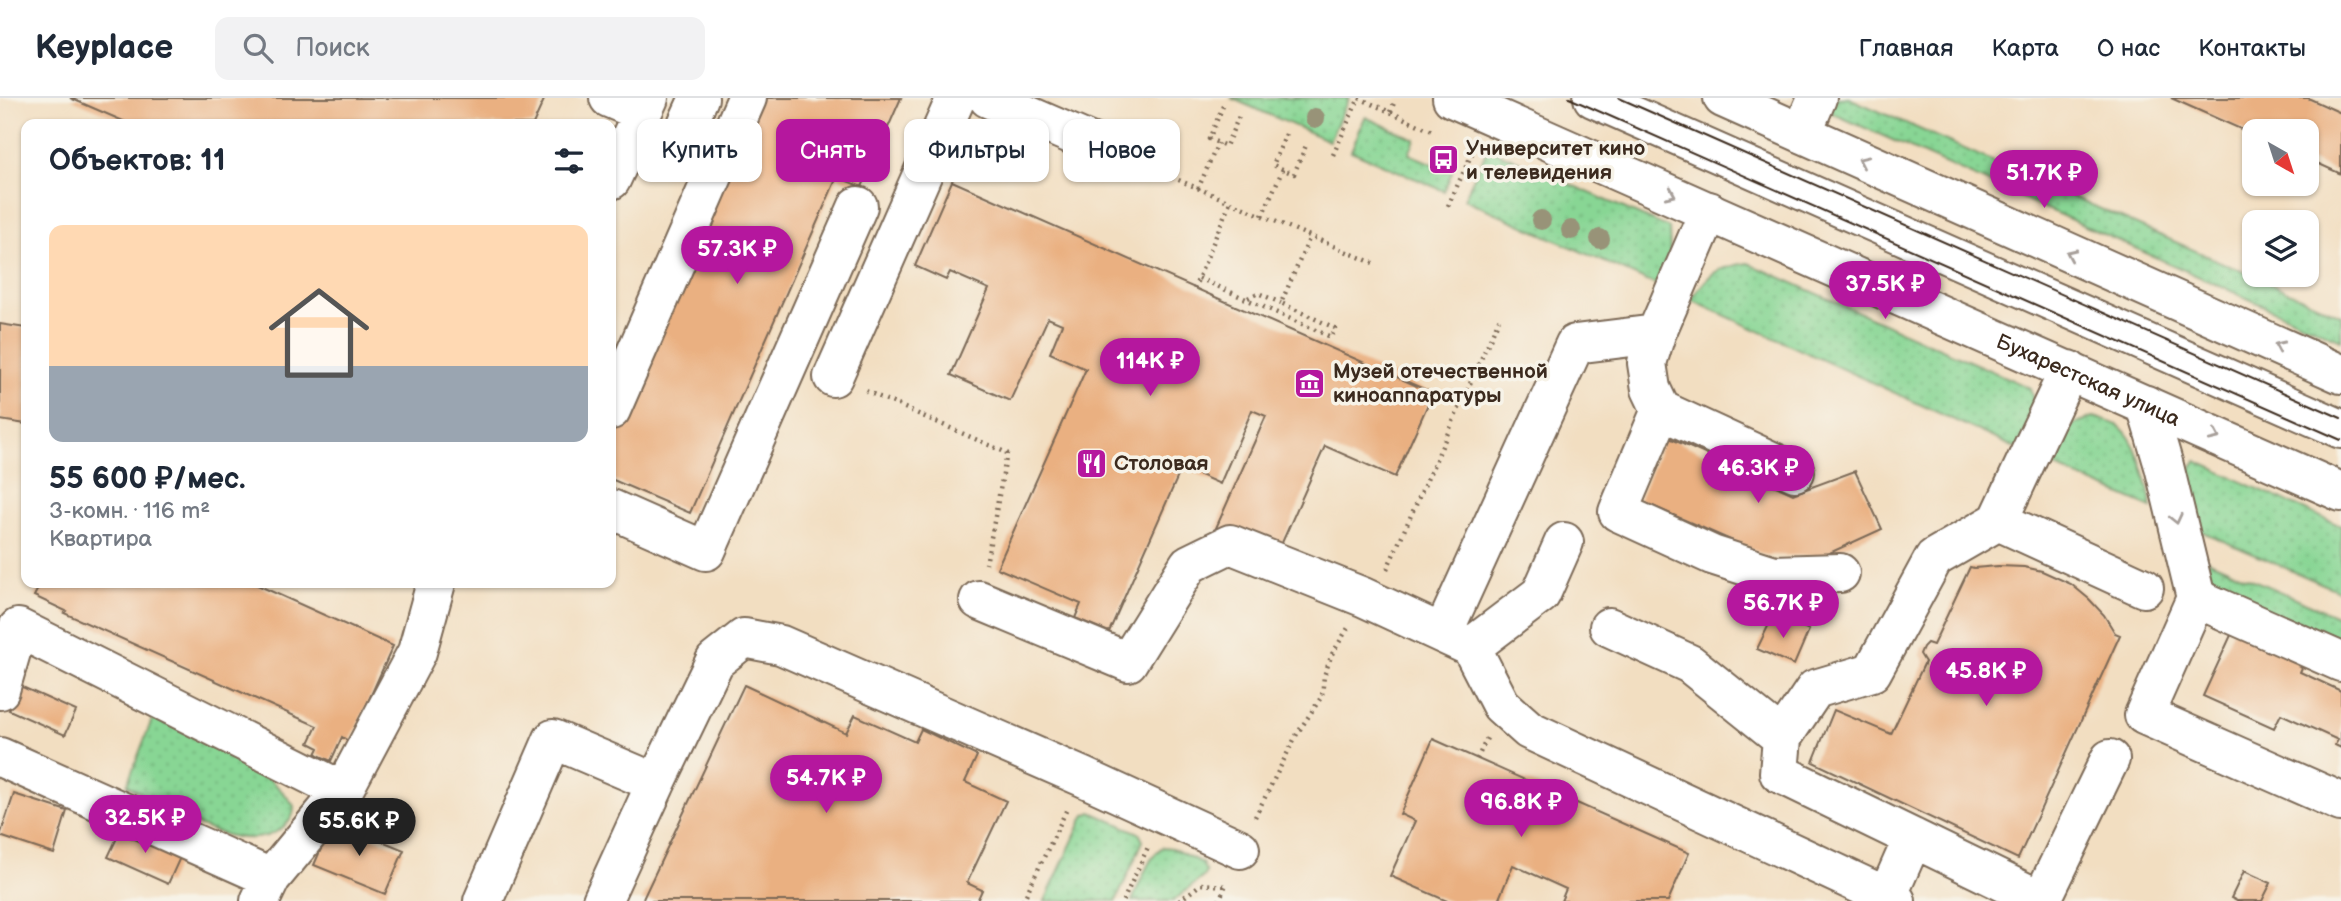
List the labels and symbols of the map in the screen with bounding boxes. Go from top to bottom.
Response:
north arrow [2242,119,2319,196]
place label: Университет кино и телевидения [1466,136,1645,185]
bus stop icon: Университет кино и телевидения [1426,143,1460,177]
pin: 51.7K ₽ [1979,150,2109,210]
one-way arrow [1858,155,1870,169]
one-way arrow [1664,186,1676,200]
pin: 57.3K ₽ [672,226,802,286]
one-way arrow [2065,248,2078,262]
pin: 37.5K ₽ [1820,262,1950,321]
street label: Бухарестская улица [1993,328,2185,432]
pin: 114K ₽ [1093,338,1207,398]
one-way arrow [2273,340,2286,354]
place label: Музей отечественной киноаппаратуры [1333,359,1548,408]
museum icon: Музей отечественной киноаппаратуры [1293,366,1327,400]
one-way arrow [2208,428,2220,442]
restaurant icon: Столовая [1074,446,1108,480]
pin: 46.3K ₽ [1693,446,1823,505]
place label: Столовая [1114,451,1209,476]
one-way arrow [2168,513,2183,525]
pin: 56.7K ₽ [1718,580,1848,640]
pin: 45.8K ₽ [1921,648,2051,708]
pin: 54.7K ₽ [761,756,891,815]
pin: 96.8K ₽ [1456,780,1586,839]
pin: 32.5K ₽ [80,796,210,855]
pin: 55.6K ₽ [294,798,424,858]

